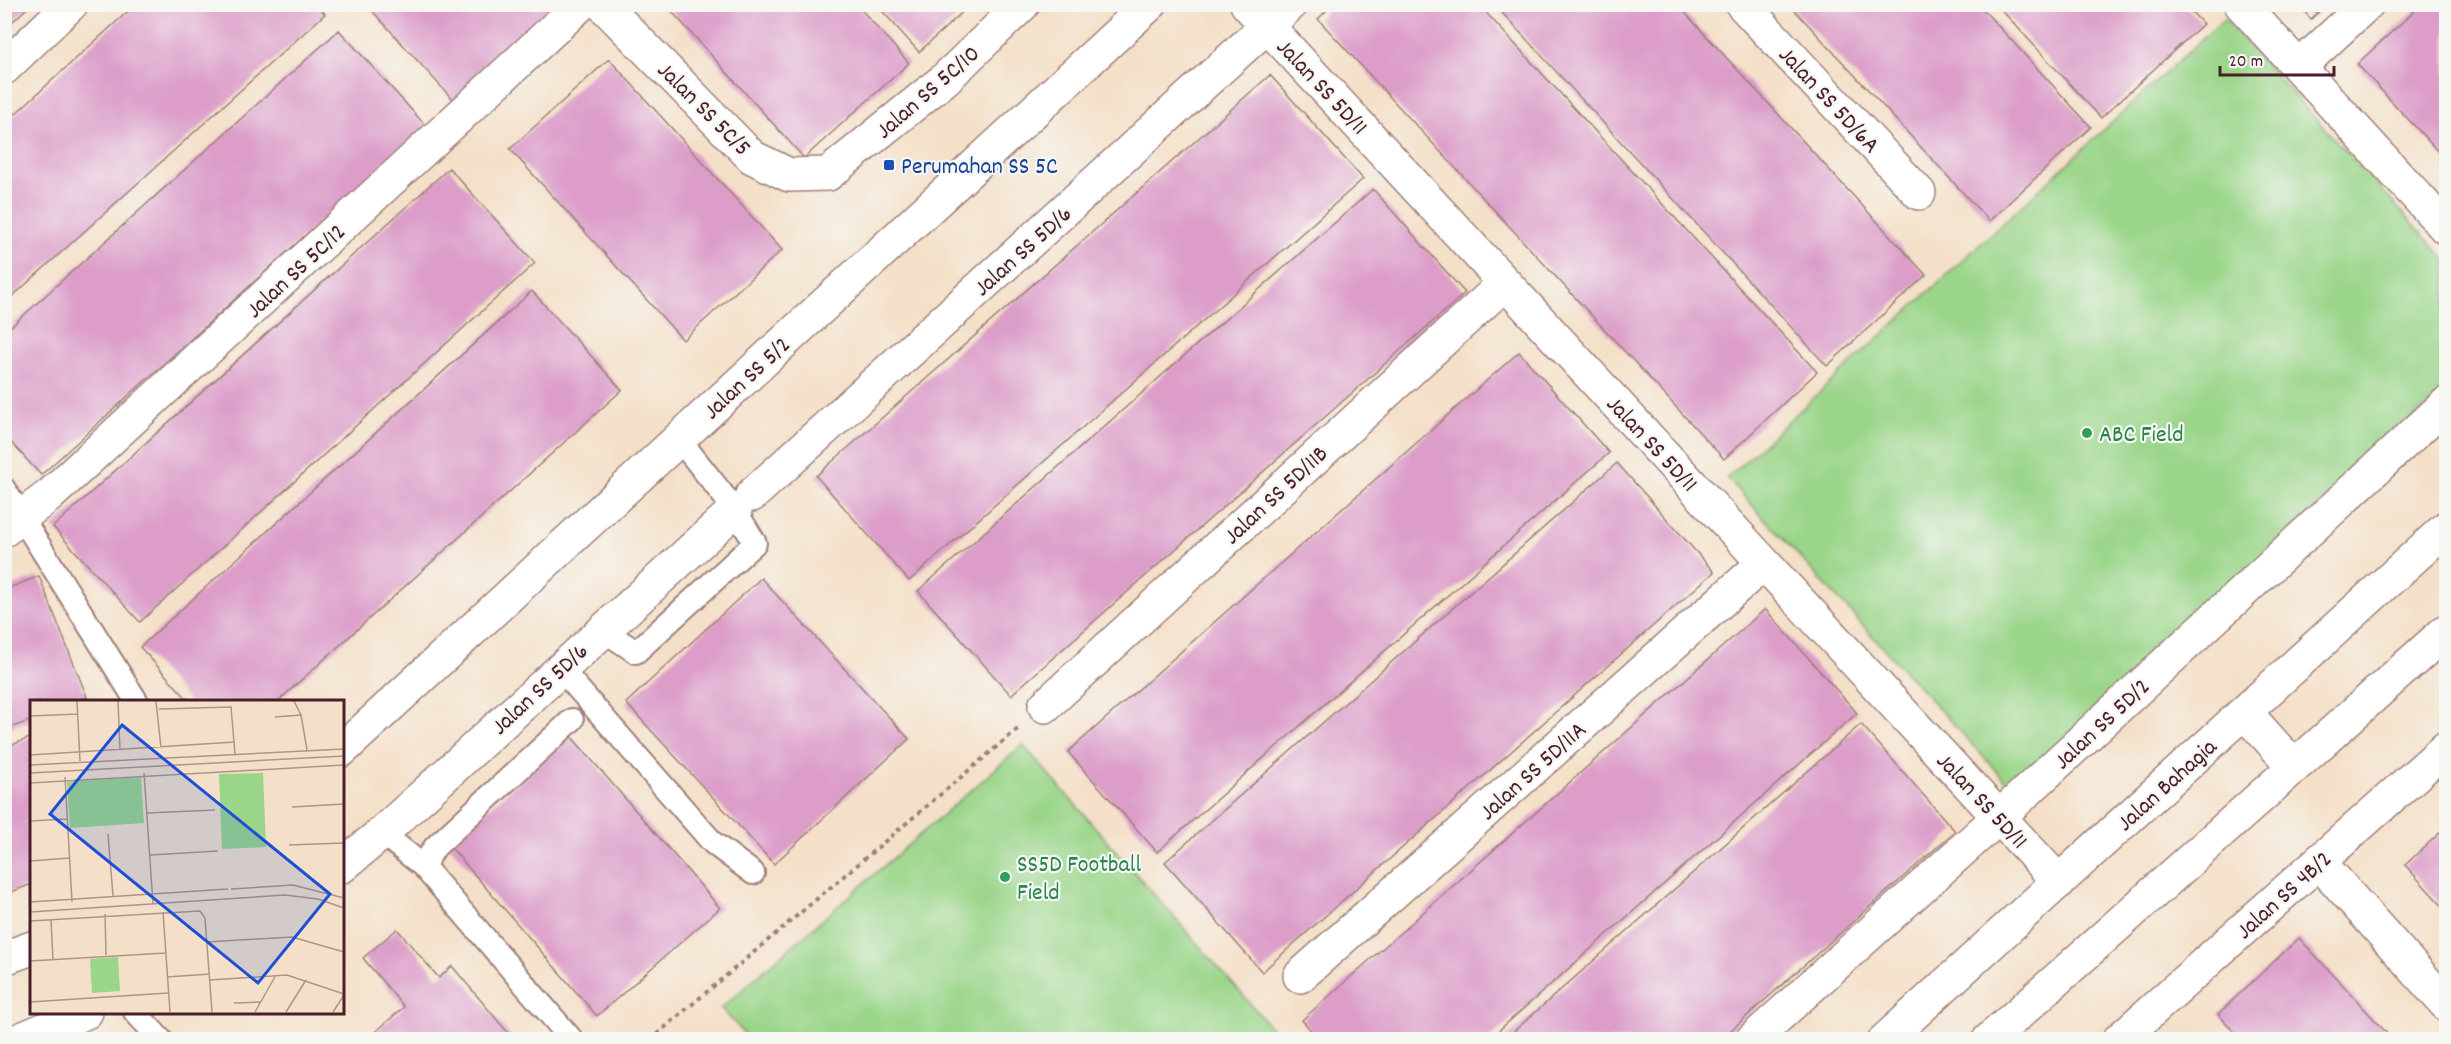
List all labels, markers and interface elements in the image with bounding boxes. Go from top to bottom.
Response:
street label: Jalan SS 5D/11 [1267,32,1375,144]
street label: Jalan SS 5C/10 [869,38,989,148]
scale bar [2220,39,2334,77]
street label: Jalan SS 5D/6A [1769,40,1886,162]
text: 20 m [2229,50,2263,75]
street label: Jalan SS 5C/5 [648,55,758,165]
place label: Perumahan SS 5C [901,151,1058,185]
marker: Perumahan SS 5C [882,158,896,172]
street label: Jalan SS 5D/6 [967,199,1081,306]
street label: Jalan SS 5C/12 [239,217,355,328]
street label: Jalan SS 5/2 [697,330,799,429]
street label: Jalan SS 5D/11 [1597,389,1705,501]
place label: ABC Field [2099,419,2183,453]
marker: ABC Field [2080,426,2094,440]
street label: Jalan SS 5D/11B [1217,439,1337,554]
street label: Jalan SS 5D/6 [485,636,597,744]
street label: Jalan SS 5D/2 [2047,671,2159,779]
inset map [30,700,344,1014]
street label: Jalan SS 5D/11A [1473,715,1595,830]
street label: Jalan Bahagia [2110,731,2226,841]
street label: Jalan SS 5D/11 [1927,746,2035,858]
street label: Jalan SS 4B/2 [2229,844,2341,949]
place label: SS5D Football Field [1017,849,1141,911]
marker: SS5D Football Field [998,870,1012,884]

